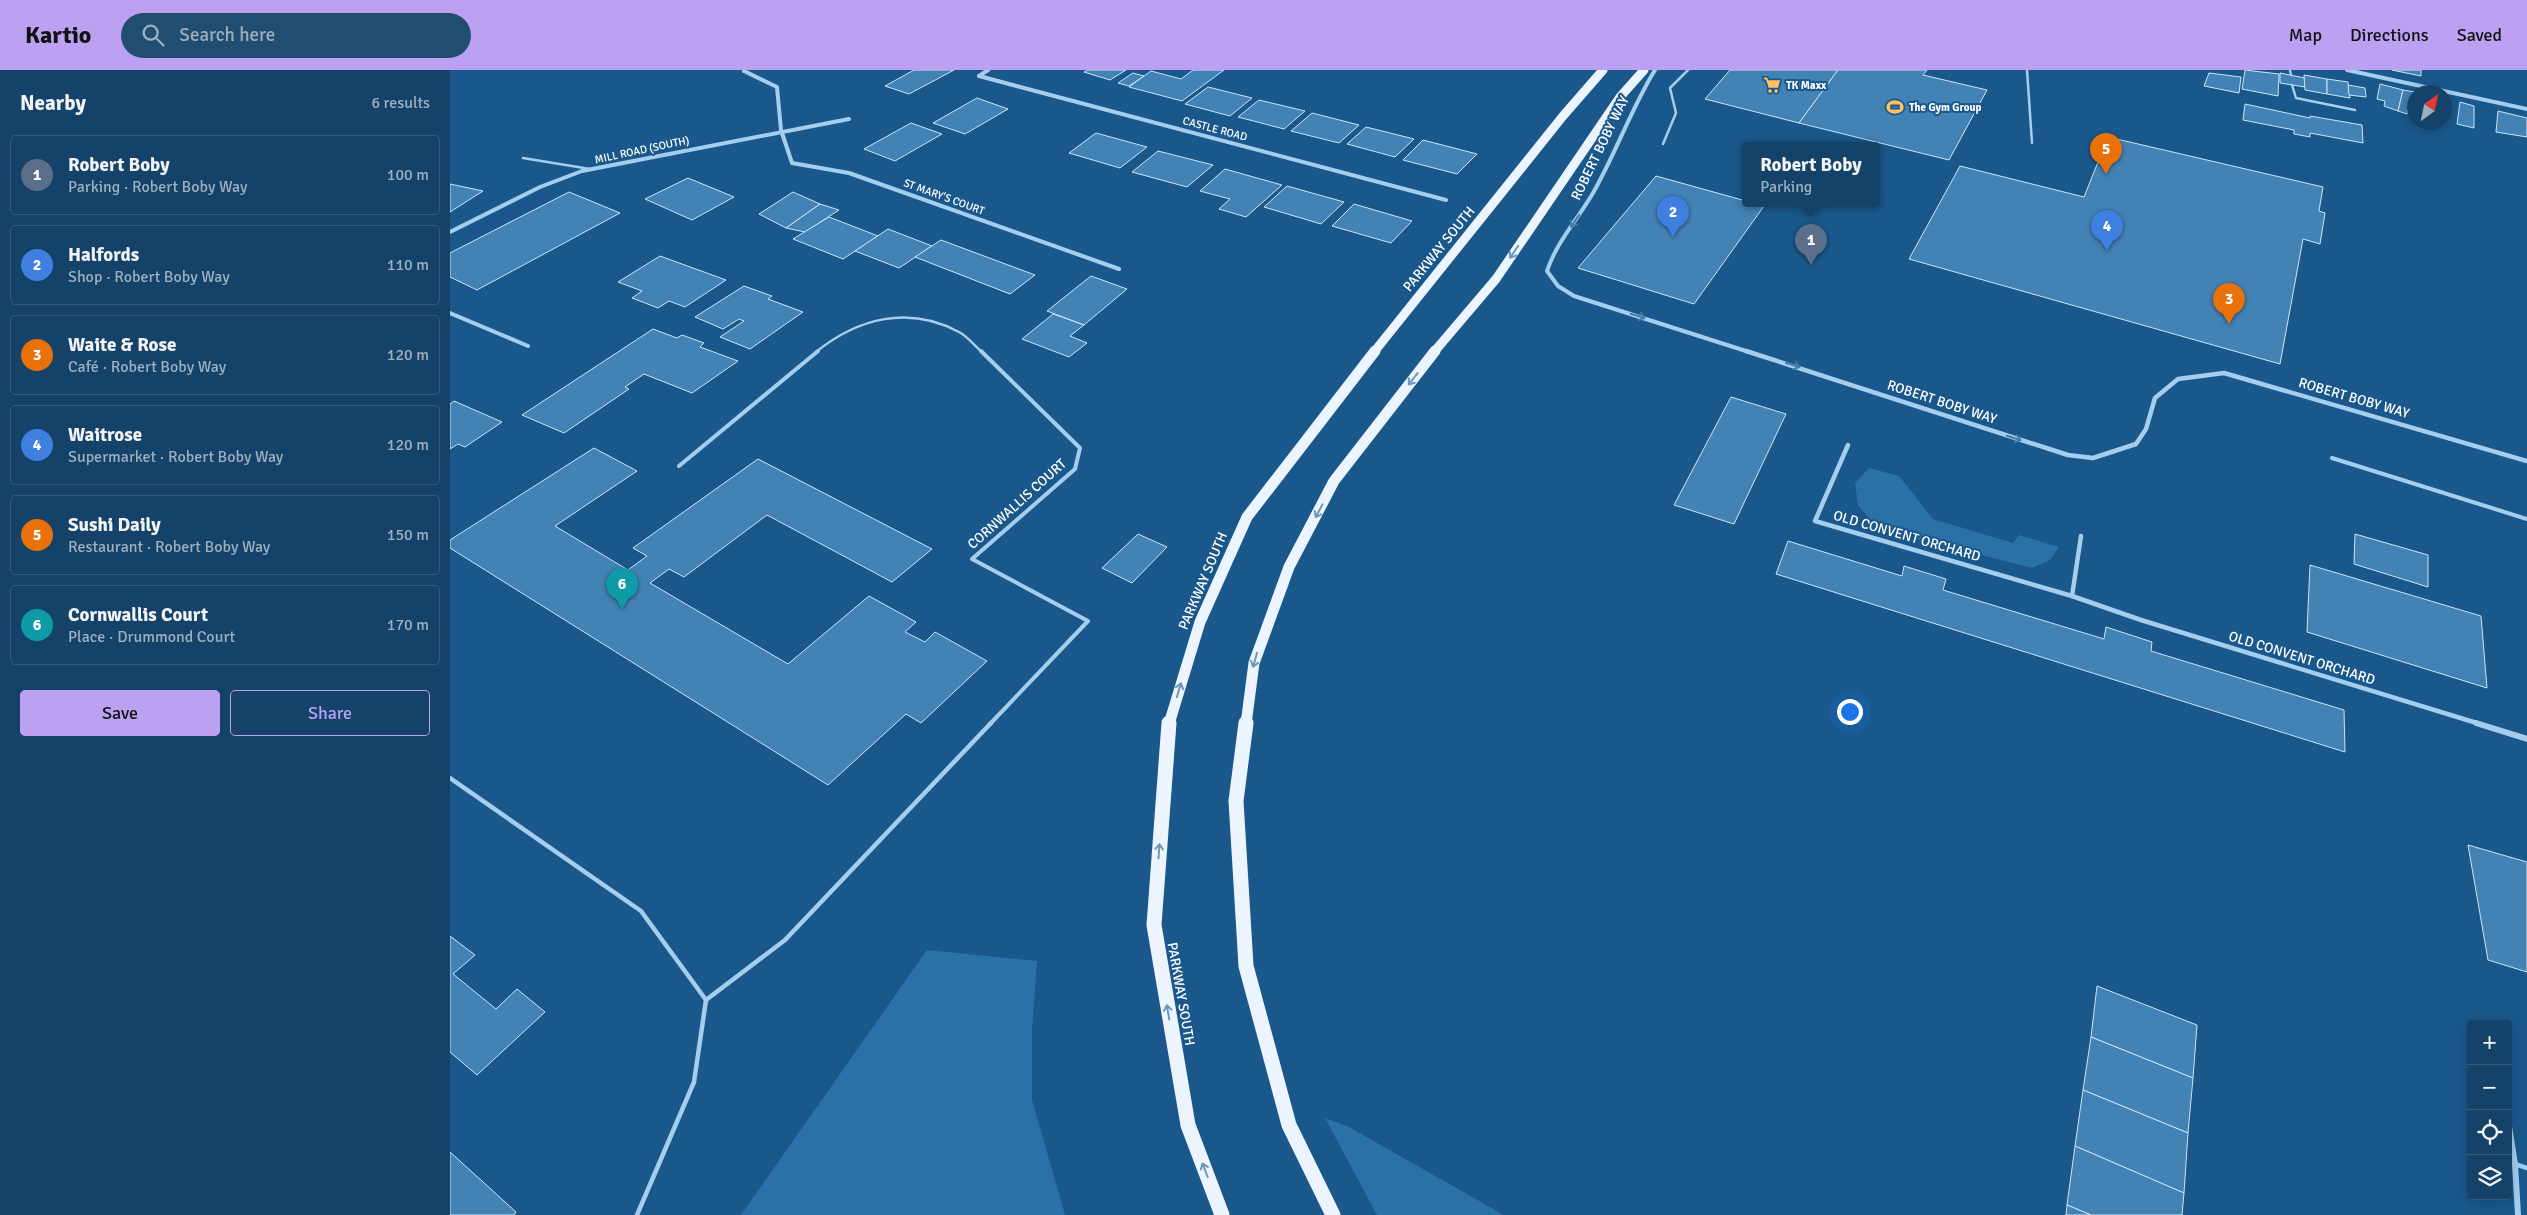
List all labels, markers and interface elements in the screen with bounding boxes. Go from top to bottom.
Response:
search box [121,13,471,58]
text: Kartio [25,20,91,50]
icon: search [139,21,167,49]
text: Search here [179,23,275,47]
text: Map [2289,24,2322,46]
text: Directions [2350,24,2429,46]
text: Saved [2457,24,2502,46]
supermarket icon: TK Maxx [1762,75,1782,95]
place label: TK Maxx [1786,79,1827,92]
north arrow [2407,85,2452,130]
text: Nearby [20,90,86,116]
text: 6 results [371,93,430,113]
street label: ROBERT BOBY WAY [1567,93,1633,203]
sports icon: The Gym Group [1885,97,1905,117]
place label: The Gym Group [1909,101,1982,114]
street label: CASTLE ROAD [1181,114,1249,144]
pin: 5 [2090,133,2122,174]
street label: MILL ROAD (SOUTH) [593,134,691,166]
popup [1742,142,1880,207]
text: Robert Boby [68,153,170,177]
text: Robert Boby [1760,153,1862,177]
text: 1 [33,165,41,185]
text: 100 m [387,165,429,185]
street label: ST MARY'S COURT [902,176,987,218]
text: Parking · Robert Boby Way [68,177,247,197]
text: Parking [1760,177,1812,197]
pin: 2 [1657,196,1689,237]
street label: PARKWAY SOUTH [1400,203,1478,295]
pin: 4 [2091,210,2123,251]
one-way arrow [1570,214,1580,228]
pin: 1 [1795,224,1827,265]
text: Halfords [68,243,139,267]
one-way arrow [1509,245,1519,259]
text: 2 [33,255,41,275]
text: 110 m [387,255,429,275]
text: Shop · Robert Boby Way [68,267,230,287]
pin: 3 [2213,283,2245,324]
one-way arrow [1630,311,1646,321]
text: Waite & Rose [68,333,176,357]
text: 3 [33,345,41,365]
text: 120 m [387,345,429,365]
text: Café · Robert Boby Way [68,357,226,377]
one-way arrow [1785,361,1801,371]
one-way arrow [1408,372,1418,386]
street label: ROBERT BOBY WAY [2297,374,2411,422]
street label: ROBERT BOBY WAY [1885,376,1999,428]
text: Waitrose [68,423,142,447]
one-way arrow [2006,433,2022,443]
text: 4 [33,435,41,455]
text: 120 m [387,435,429,455]
text: Supermarket · Robert Boby Way [68,447,283,467]
street label: CORNWALLIS COURT [964,455,1070,553]
one-way arrow [1313,503,1323,518]
street label: OLD CONVENT ORCHARD [1831,507,1983,565]
text: Sushi Daily [68,513,161,537]
text: 5 [33,525,41,545]
text: 150 m [387,525,429,545]
street label: PARKWAY SOUTH [1175,530,1231,632]
text: Restaurant · Robert Boby Way [68,537,270,557]
pin: 6 [606,568,638,609]
text: Cornwallis Court [68,603,208,627]
text: 6 [33,615,41,635]
text: 170 m [387,615,429,635]
text: Place · Drummond Court [68,627,235,647]
street label: OLD CONVENT ORCHARD [2227,628,2377,688]
one-way arrow [1250,652,1260,668]
one-way arrow [1175,683,1185,699]
button: Save [20,690,220,736]
button: Share [230,690,430,736]
your location [1837,699,1863,725]
one-way arrow [1154,843,1163,859]
street label: PARKWAY SOUTH [1164,941,1198,1047]
one-way arrow [1163,1004,1173,1020]
map controls [2467,1020,2512,1200]
button: + [2467,1020,2512,1065]
button: − [2467,1065,2512,1110]
button: locate [2467,1110,2512,1155]
button: layers [2467,1155,2512,1200]
one-way arrow [1200,1162,1209,1178]

